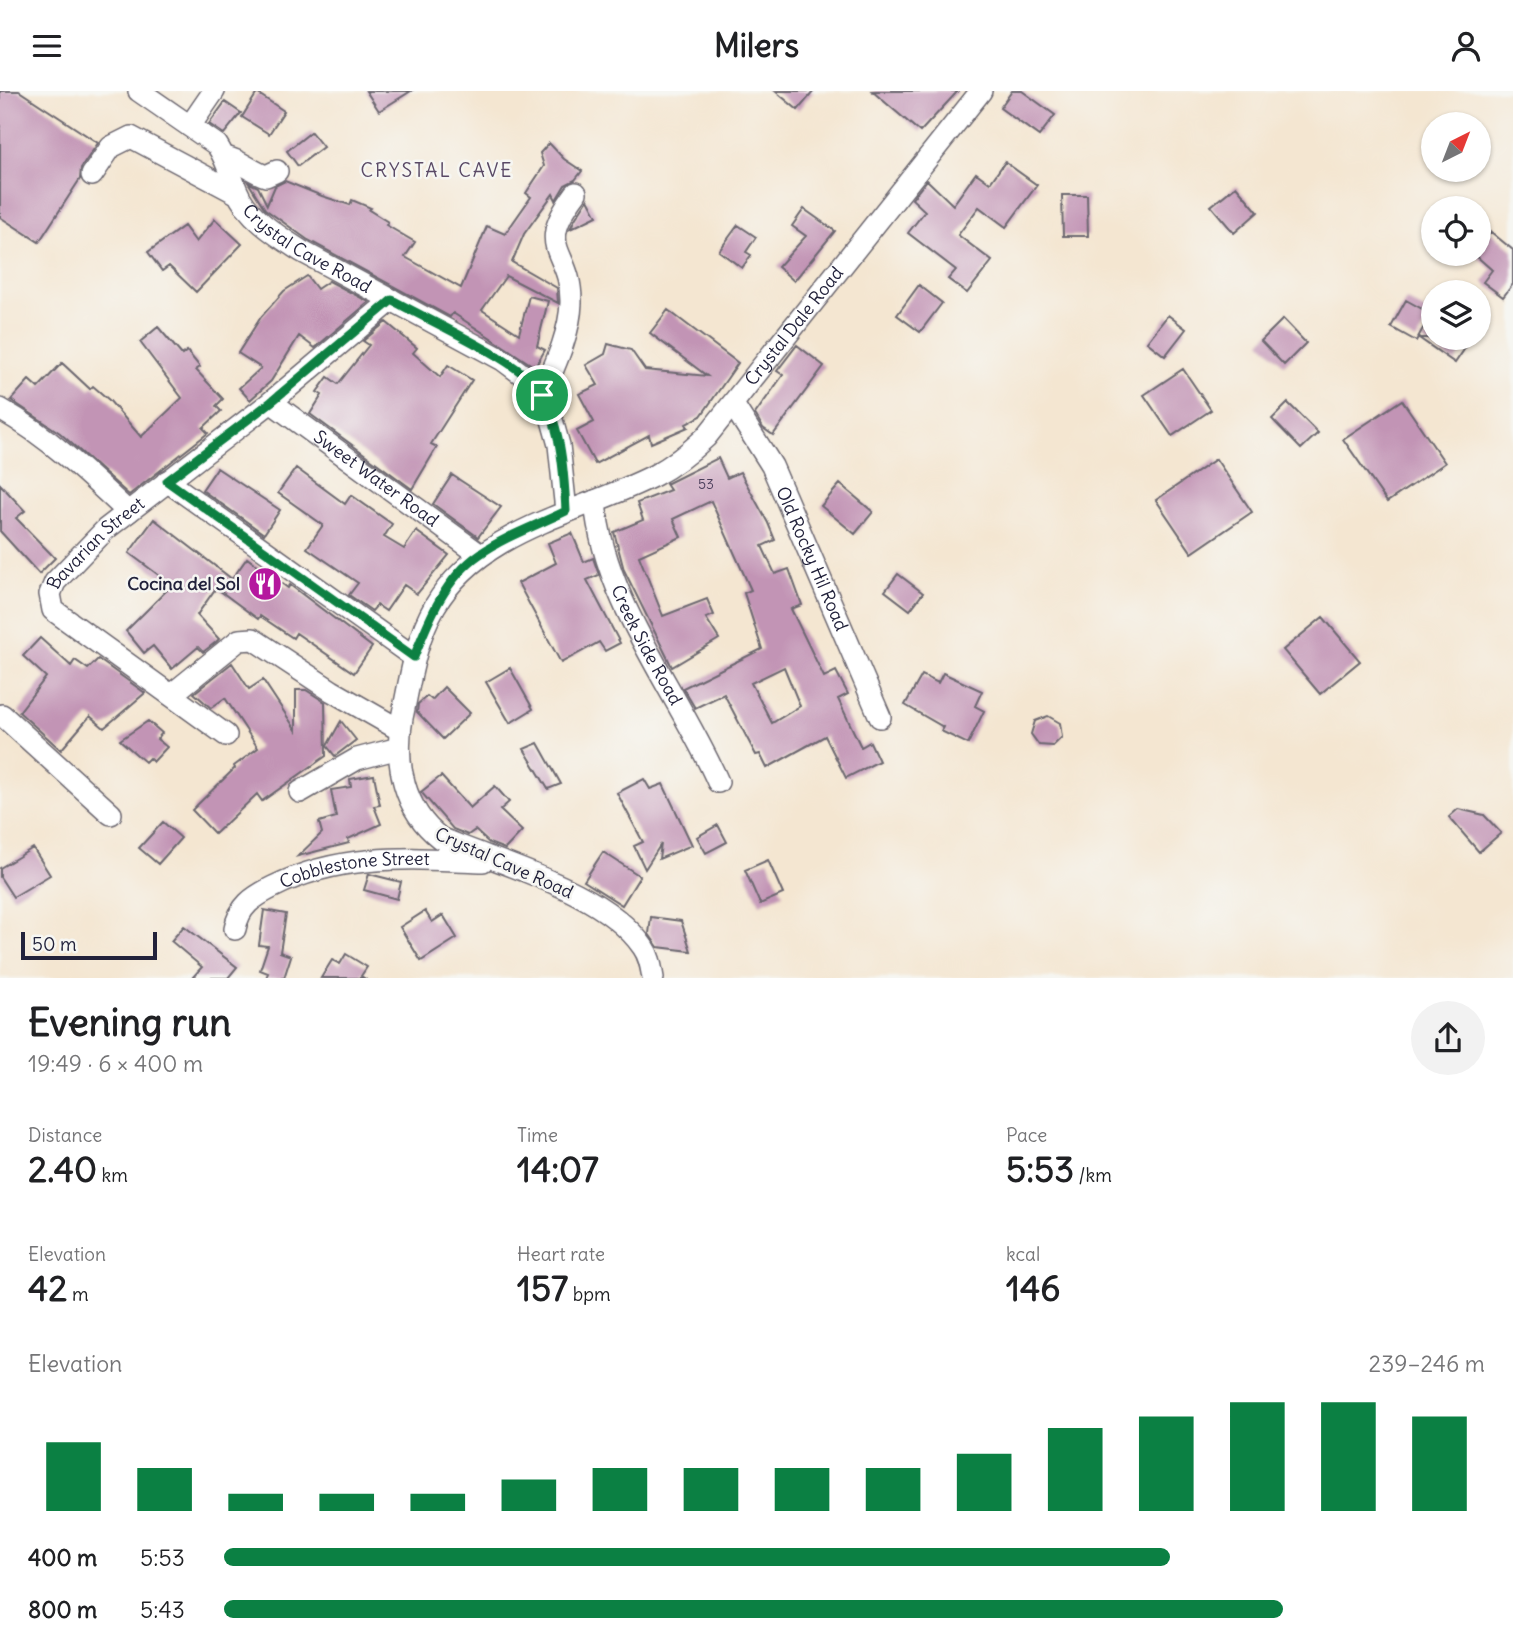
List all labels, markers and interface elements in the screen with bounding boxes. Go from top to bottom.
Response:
text: Milers [714,25,799,66]
icon: menu [28,27,66,65]
icon: person [1447,27,1485,65]
north arrow [1421,112,1491,182]
map controls [1421,112,1491,350]
district label: CRYSTAL CAVE [361,158,513,182]
button: locate [1421,196,1491,266]
street label: Crystal Cave Road [238,199,376,298]
street label: Crystal Dale Road [739,261,848,390]
button: layers [1421,280,1491,350]
pin [512,365,572,425]
icon: arrive [523,376,561,414]
street label: Sweet Water Road [309,425,444,532]
house number: 53 [698,475,714,493]
street label: Old Rocky Hil Road [771,483,854,635]
street label: Bavarian Street [41,492,149,592]
restaurant icon: Cocina del Sol [246,565,284,603]
place label: Cocina del Sol [127,572,240,595]
street label: Creek Side Road [606,581,688,709]
street label: Crystal Cave Road [431,822,577,904]
street label: Cobblestone Street [276,847,430,893]
scale bar [21,929,158,961]
text: 50 m [32,932,77,956]
text: Evening run [28,999,231,1046]
button: share [1411,1001,1485,1075]
text: 19:49 · 6 × 400 m [28,1049,203,1078]
text: Distance [28,1123,102,1147]
text: Time [517,1123,558,1147]
text: Pace [1006,1123,1047,1147]
text: 2.40 [28,1147,97,1191]
text: 14:07 [517,1147,599,1191]
text: 5:53 [1006,1147,1074,1191]
text: km [97,1163,128,1187]
text: /km [1074,1163,1112,1187]
text: Elevation [28,1242,106,1266]
text: Heart rate [517,1242,605,1266]
text: kcal [1006,1242,1040,1266]
text: 42 [28,1266,67,1310]
text: 157 [517,1266,568,1310]
text: 146 [1006,1266,1060,1310]
text: m [67,1282,89,1306]
text: bpm [568,1282,611,1306]
text: Elevation [28,1349,122,1378]
text: 239–246 m [1369,1349,1485,1378]
text: 400 m [28,1543,97,1572]
text: 5:53 [140,1543,185,1572]
text: 800 m [28,1595,97,1624]
text: 5:43 [140,1595,185,1624]

